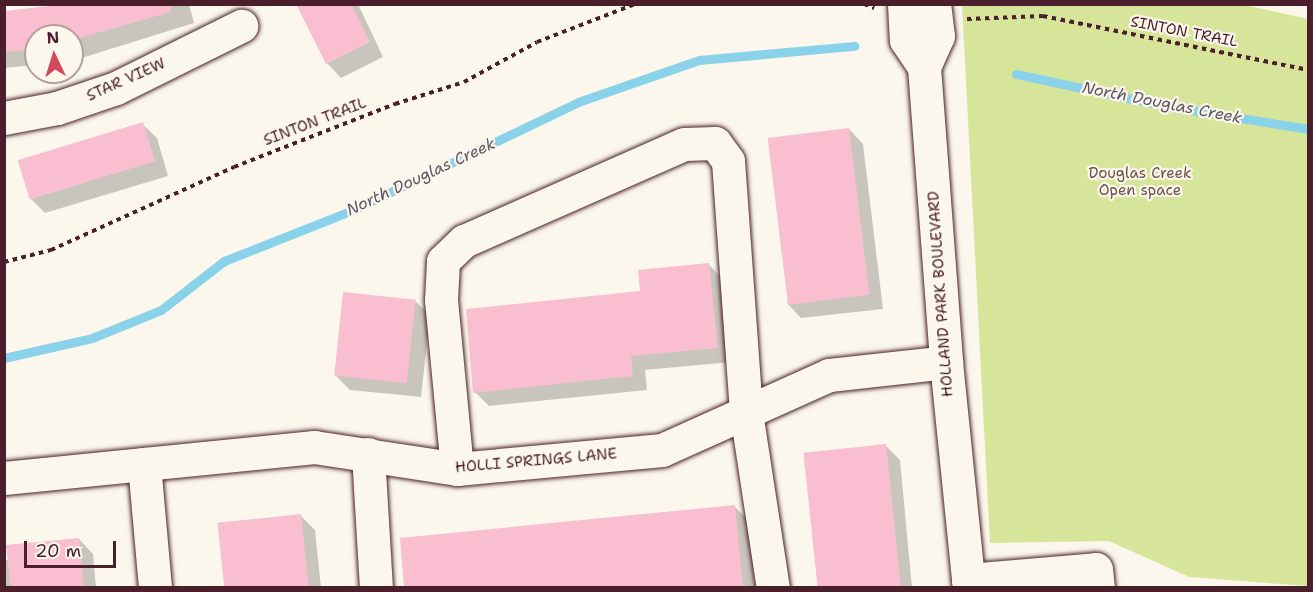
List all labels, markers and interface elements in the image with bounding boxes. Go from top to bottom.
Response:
street label: SINTON TRAIL [1129,13,1239,51]
north arrow [24,24,84,84]
text: N [46,27,60,48]
street label: STAR VIEW [84,55,168,105]
water label: North Douglas Creek [1080,78,1244,128]
street label: SINTON TRAIL [261,94,369,150]
water label: North Douglas Creek [343,134,499,220]
park label: Douglas Creek Open space [1088,164,1192,199]
street label: HOLLAND PARK BOULEVARD [925,190,957,398]
street label: HOLLI SPRINGS LANE [454,445,618,477]
scale bar [27,529,118,567]
text: 20 m [35,539,81,563]

